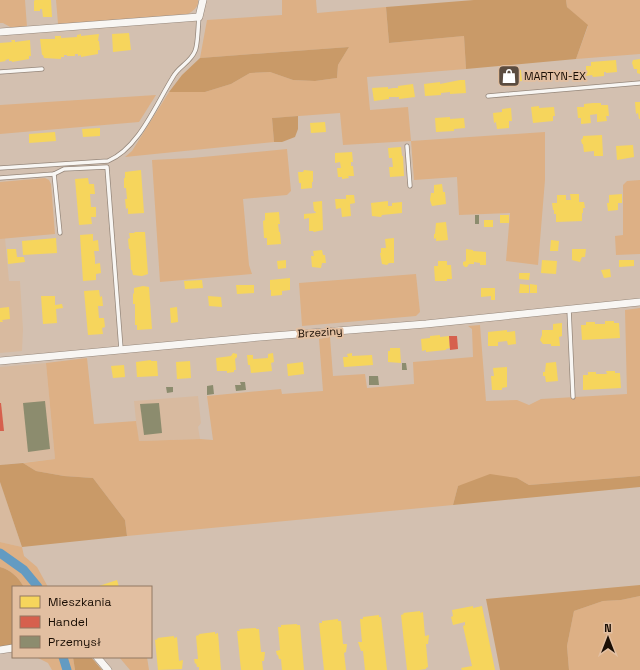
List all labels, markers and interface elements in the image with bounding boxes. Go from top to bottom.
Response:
shop icon: MARTYN-EX [496,63,522,89]
place label: MARTYN-EX [524,69,586,83]
street label: Brzeziny [297,323,343,341]
legend [12,586,152,658]
text: Mieszkania [48,594,112,610]
text: Handel [48,614,88,630]
north arrow [588,618,628,658]
text: N [604,621,612,635]
text: Przemysł [48,634,102,650]

